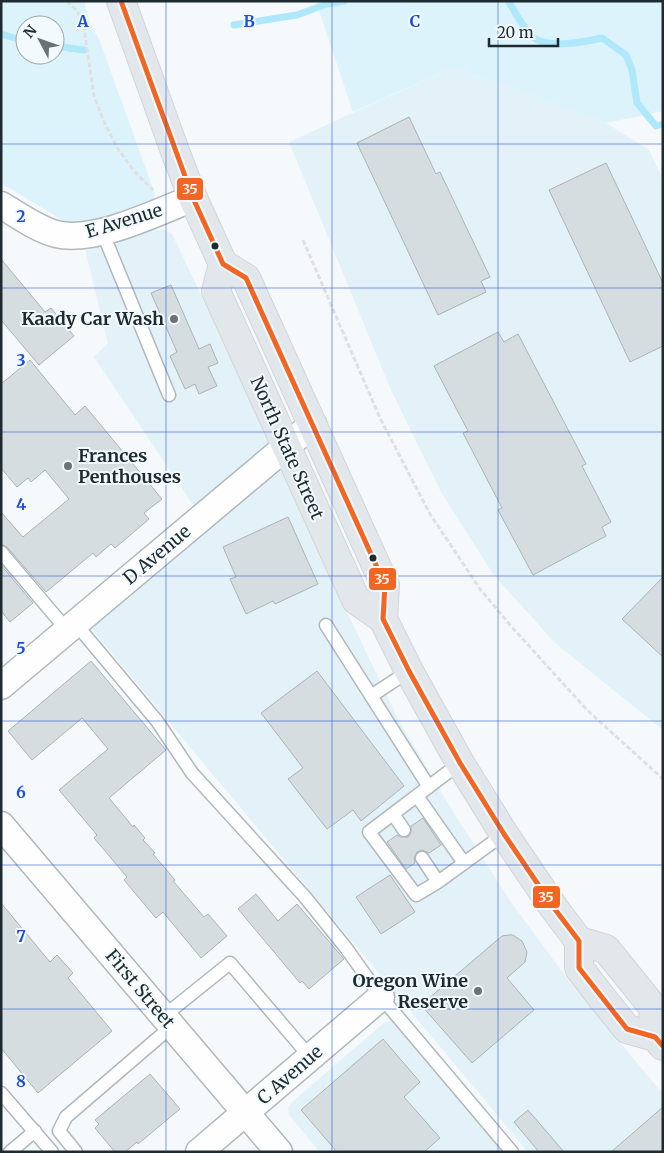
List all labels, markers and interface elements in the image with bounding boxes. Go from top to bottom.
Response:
text: A [76,11,89,31]
text: B [243,11,255,31]
text: C [410,11,420,31]
north arrow [15,15,65,65]
scale bar [489,15,558,47]
text: N [20,21,41,42]
text: 20 m [497,23,534,42]
line badge: 35 [176,177,204,201]
text: 35 [182,180,198,198]
street label: E Avenue [83,198,165,243]
text: 2 [16,206,26,226]
unlabelled marker [210,241,220,251]
place label: Kaady Car Wash [21,307,164,330]
marker: Kaady Car Wash [168,313,180,325]
text: 3 [16,350,26,370]
street label: North State Street [246,373,329,523]
place label: Frances Penthouses [78,444,181,488]
marker: Frances Penthouses [62,460,74,472]
text: 4 [16,494,26,514]
street label: D Avenue [118,520,195,589]
unlabelled marker [368,553,378,563]
line badge: 35 [368,567,397,591]
text: 35 [374,570,390,588]
text: 5 [16,638,26,658]
text: 6 [16,782,26,802]
line badge: 35 [532,885,561,909]
text: 35 [538,888,554,906]
text: 7 [16,926,26,946]
street label: First Street [101,944,180,1033]
place label: Oregon Wine Reserve [352,969,468,1013]
marker: Oregon Wine Reserve [472,985,484,997]
street label: C Avenue [252,1040,327,1109]
text: 8 [16,1071,26,1091]

